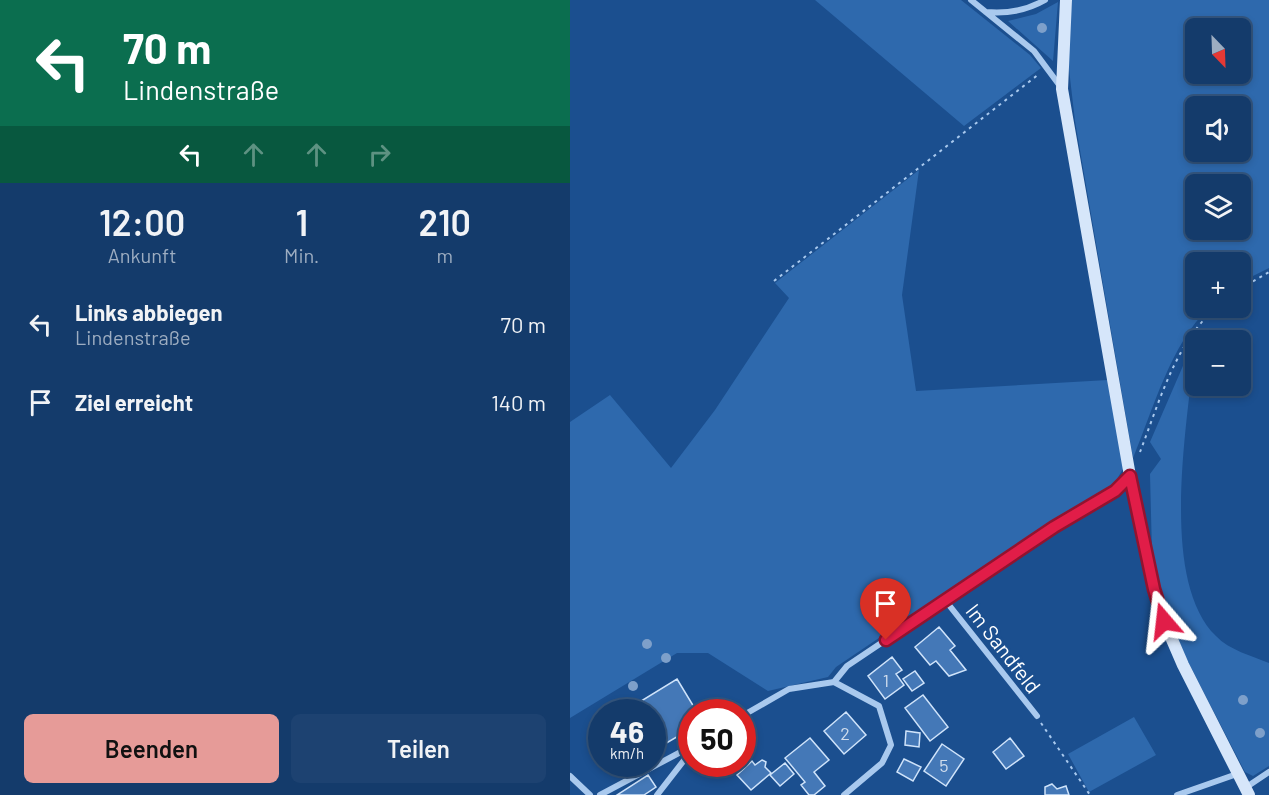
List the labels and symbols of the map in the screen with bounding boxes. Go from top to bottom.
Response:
north arrow [1185,18,1251,84]
pin [860,578,911,640]
position arrow [1132,589,1196,653]
street label: Im Sandfeld [961,598,1047,698]
house number: 1 [883,669,889,691]
speed limit sign: 50 [678,699,756,777]
house number: 2 [840,722,850,744]
house number: 5 [939,754,949,776]

